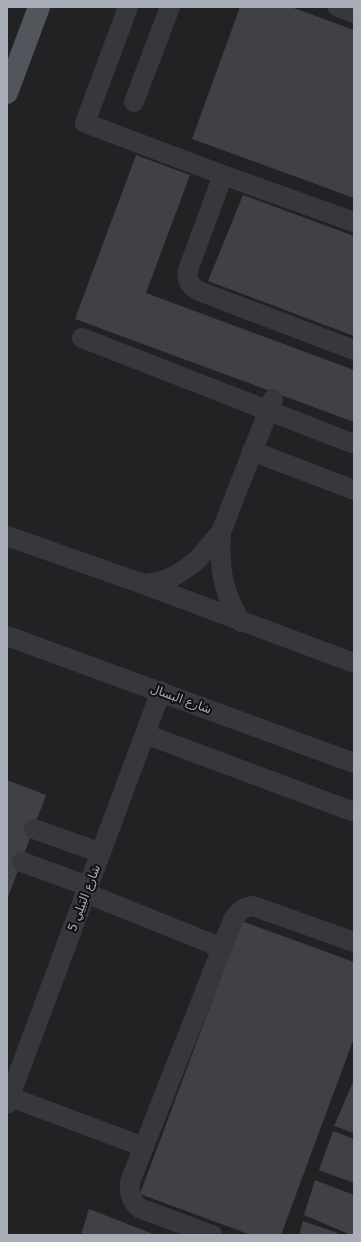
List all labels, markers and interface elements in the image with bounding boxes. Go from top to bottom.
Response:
street label: شارع البسال [148,681,214,717]
street label: شارع البَيلِي 5 [65,863,104,934]

